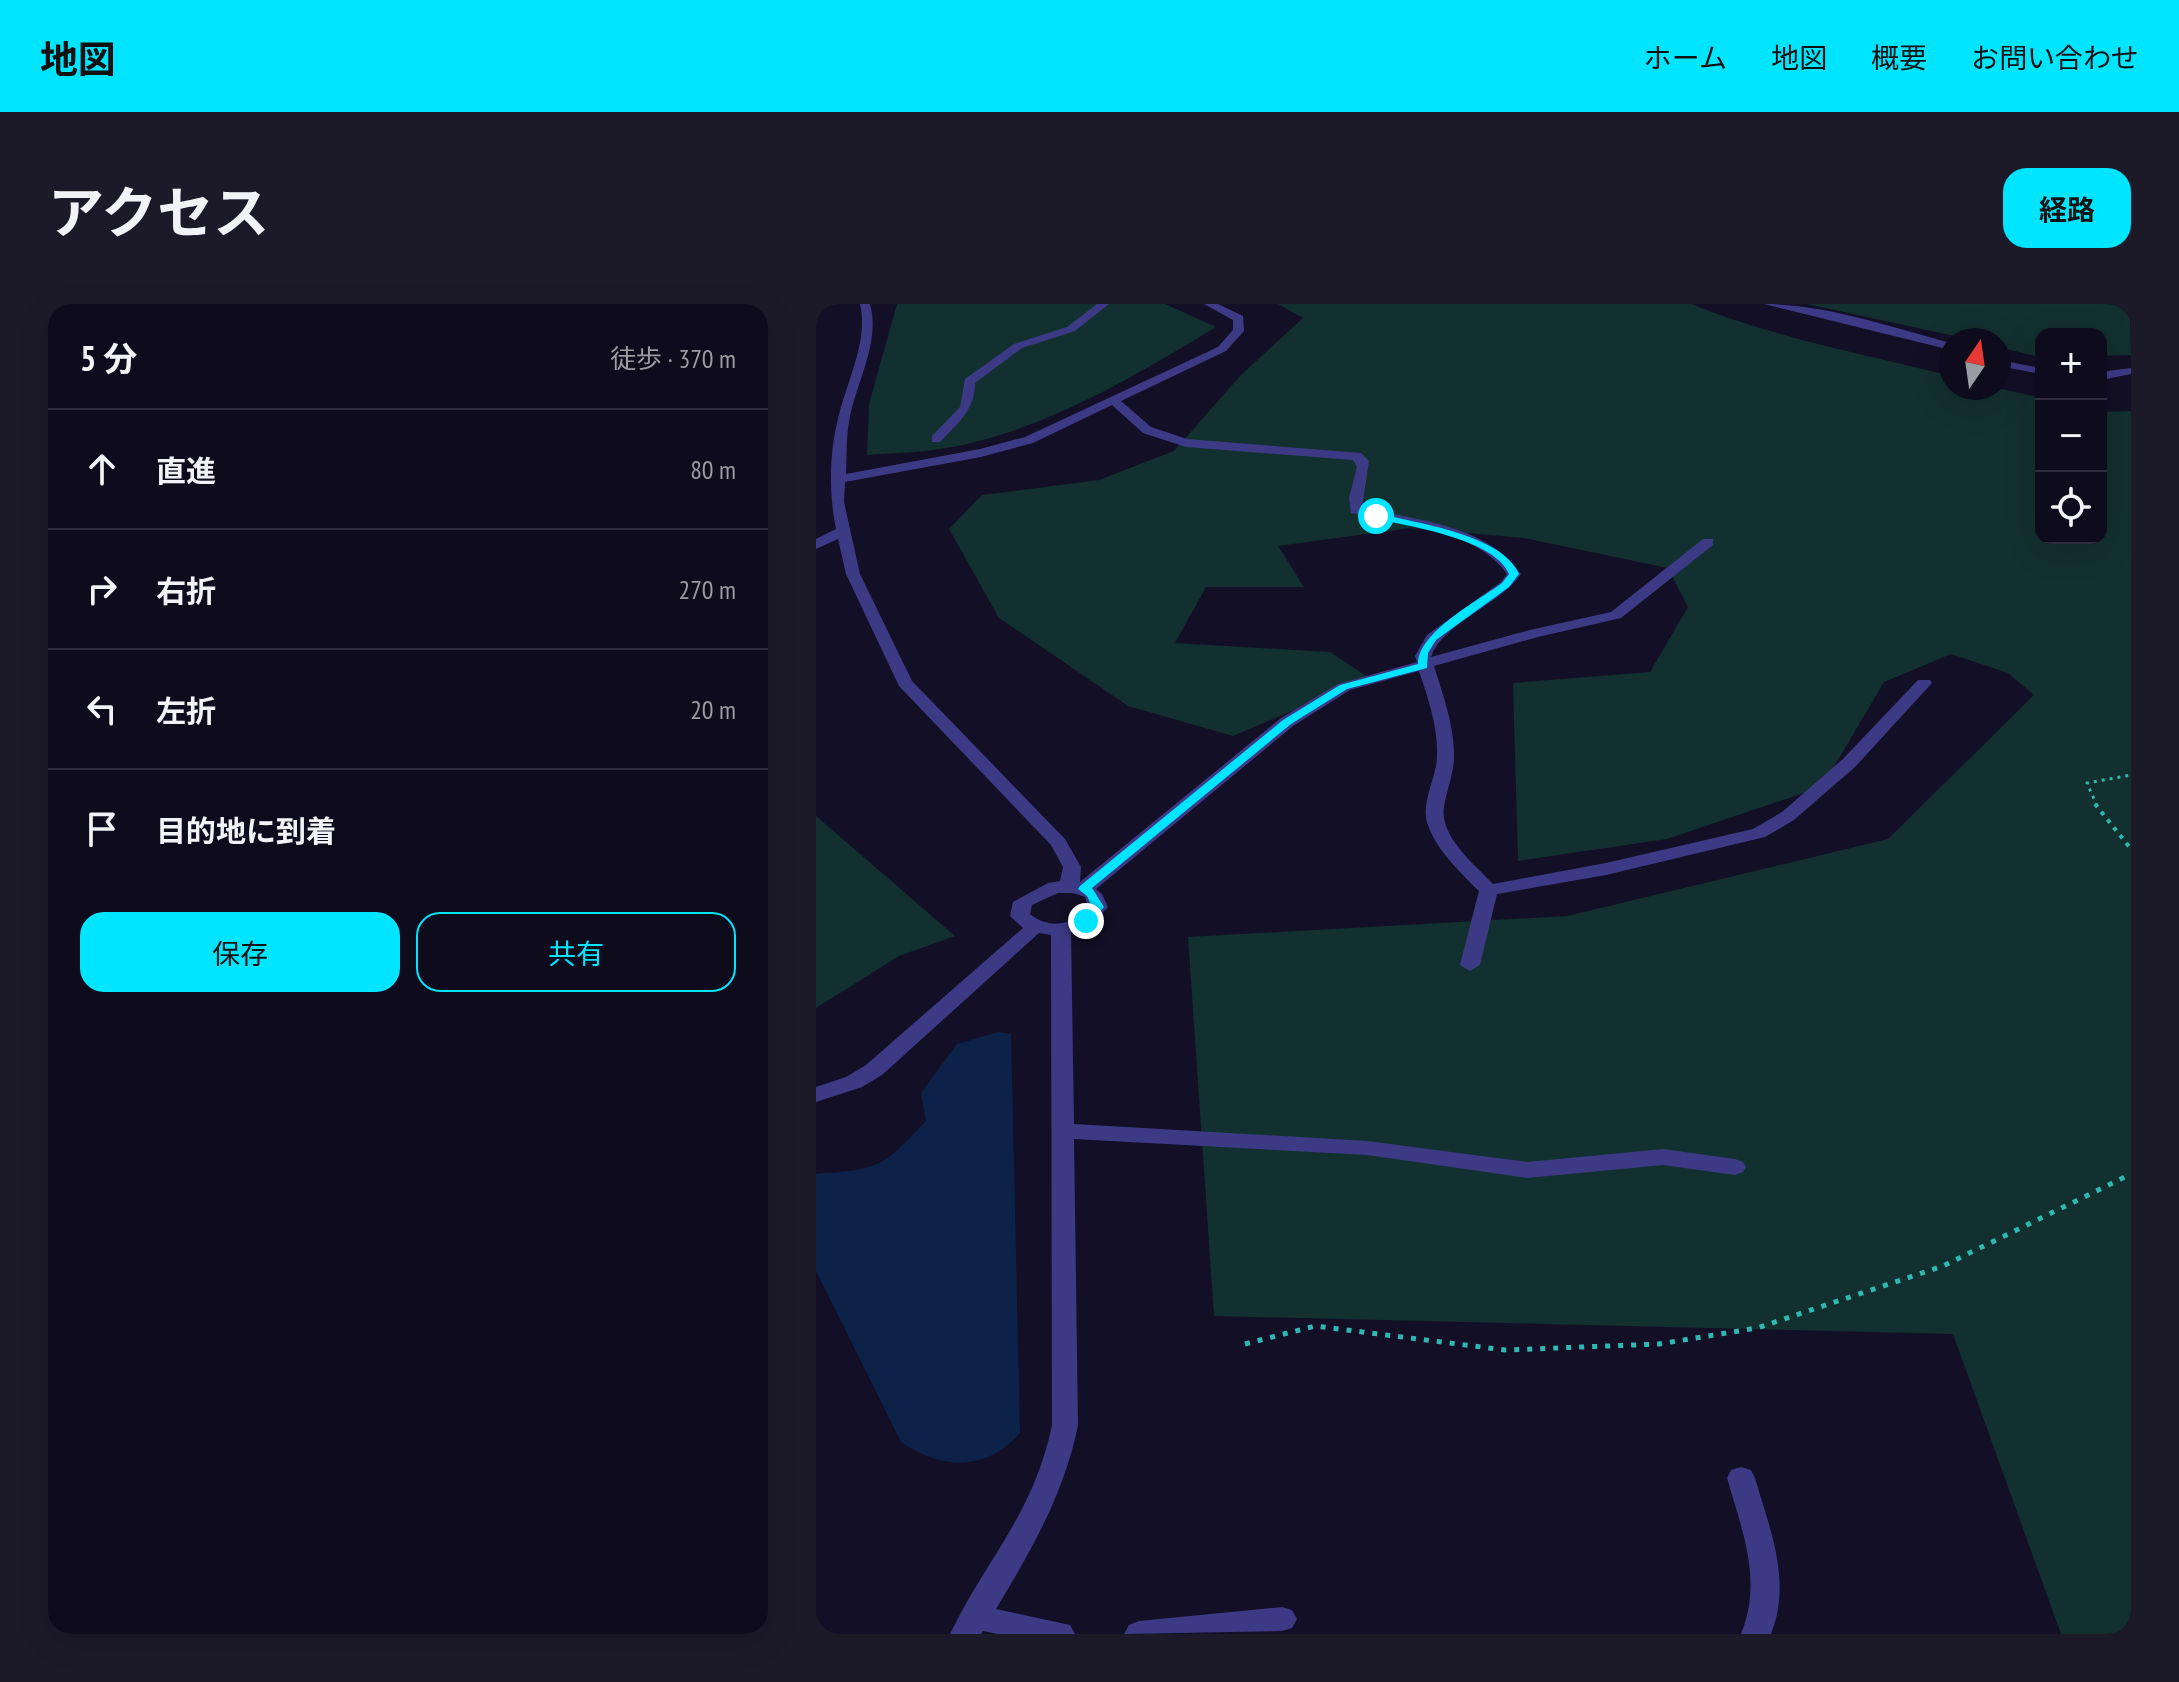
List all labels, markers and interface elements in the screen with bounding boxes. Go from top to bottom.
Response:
text: 地図 [40,34,116,83]
text: ホーム [1644,39,1727,76]
text: 地図 [1771,39,1827,76]
text: 概要 [1871,39,1927,76]
text: お問い合わせ [1971,39,2139,76]
button: 経路 [2003,168,2131,248]
text: アクセス [48,176,269,248]
north arrow [1939,328,2011,400]
map controls [2035,328,2107,544]
button: + [2035,328,2107,400]
text: 5 分 [80,336,137,380]
text: 徒歩 · 370 m [610,342,736,375]
button: − [2035,400,2107,472]
icon: ahead [80,447,124,491]
text: 直進 [156,451,216,490]
text: 80 m [690,453,736,486]
button: locate [2035,472,2107,544]
route start [1358,498,1394,534]
icon: right [80,567,124,611]
text: 右折 [156,571,216,610]
text: 270 m [678,573,736,606]
icon: left [80,687,124,731]
text: 左折 [156,691,216,730]
text: 20 m [690,693,736,726]
icon: arrive [80,807,124,851]
text: 目的地に到着 [156,811,336,850]
route end [1068,903,1104,939]
button: 保存 [80,912,400,992]
button: 共有 [416,912,736,992]

